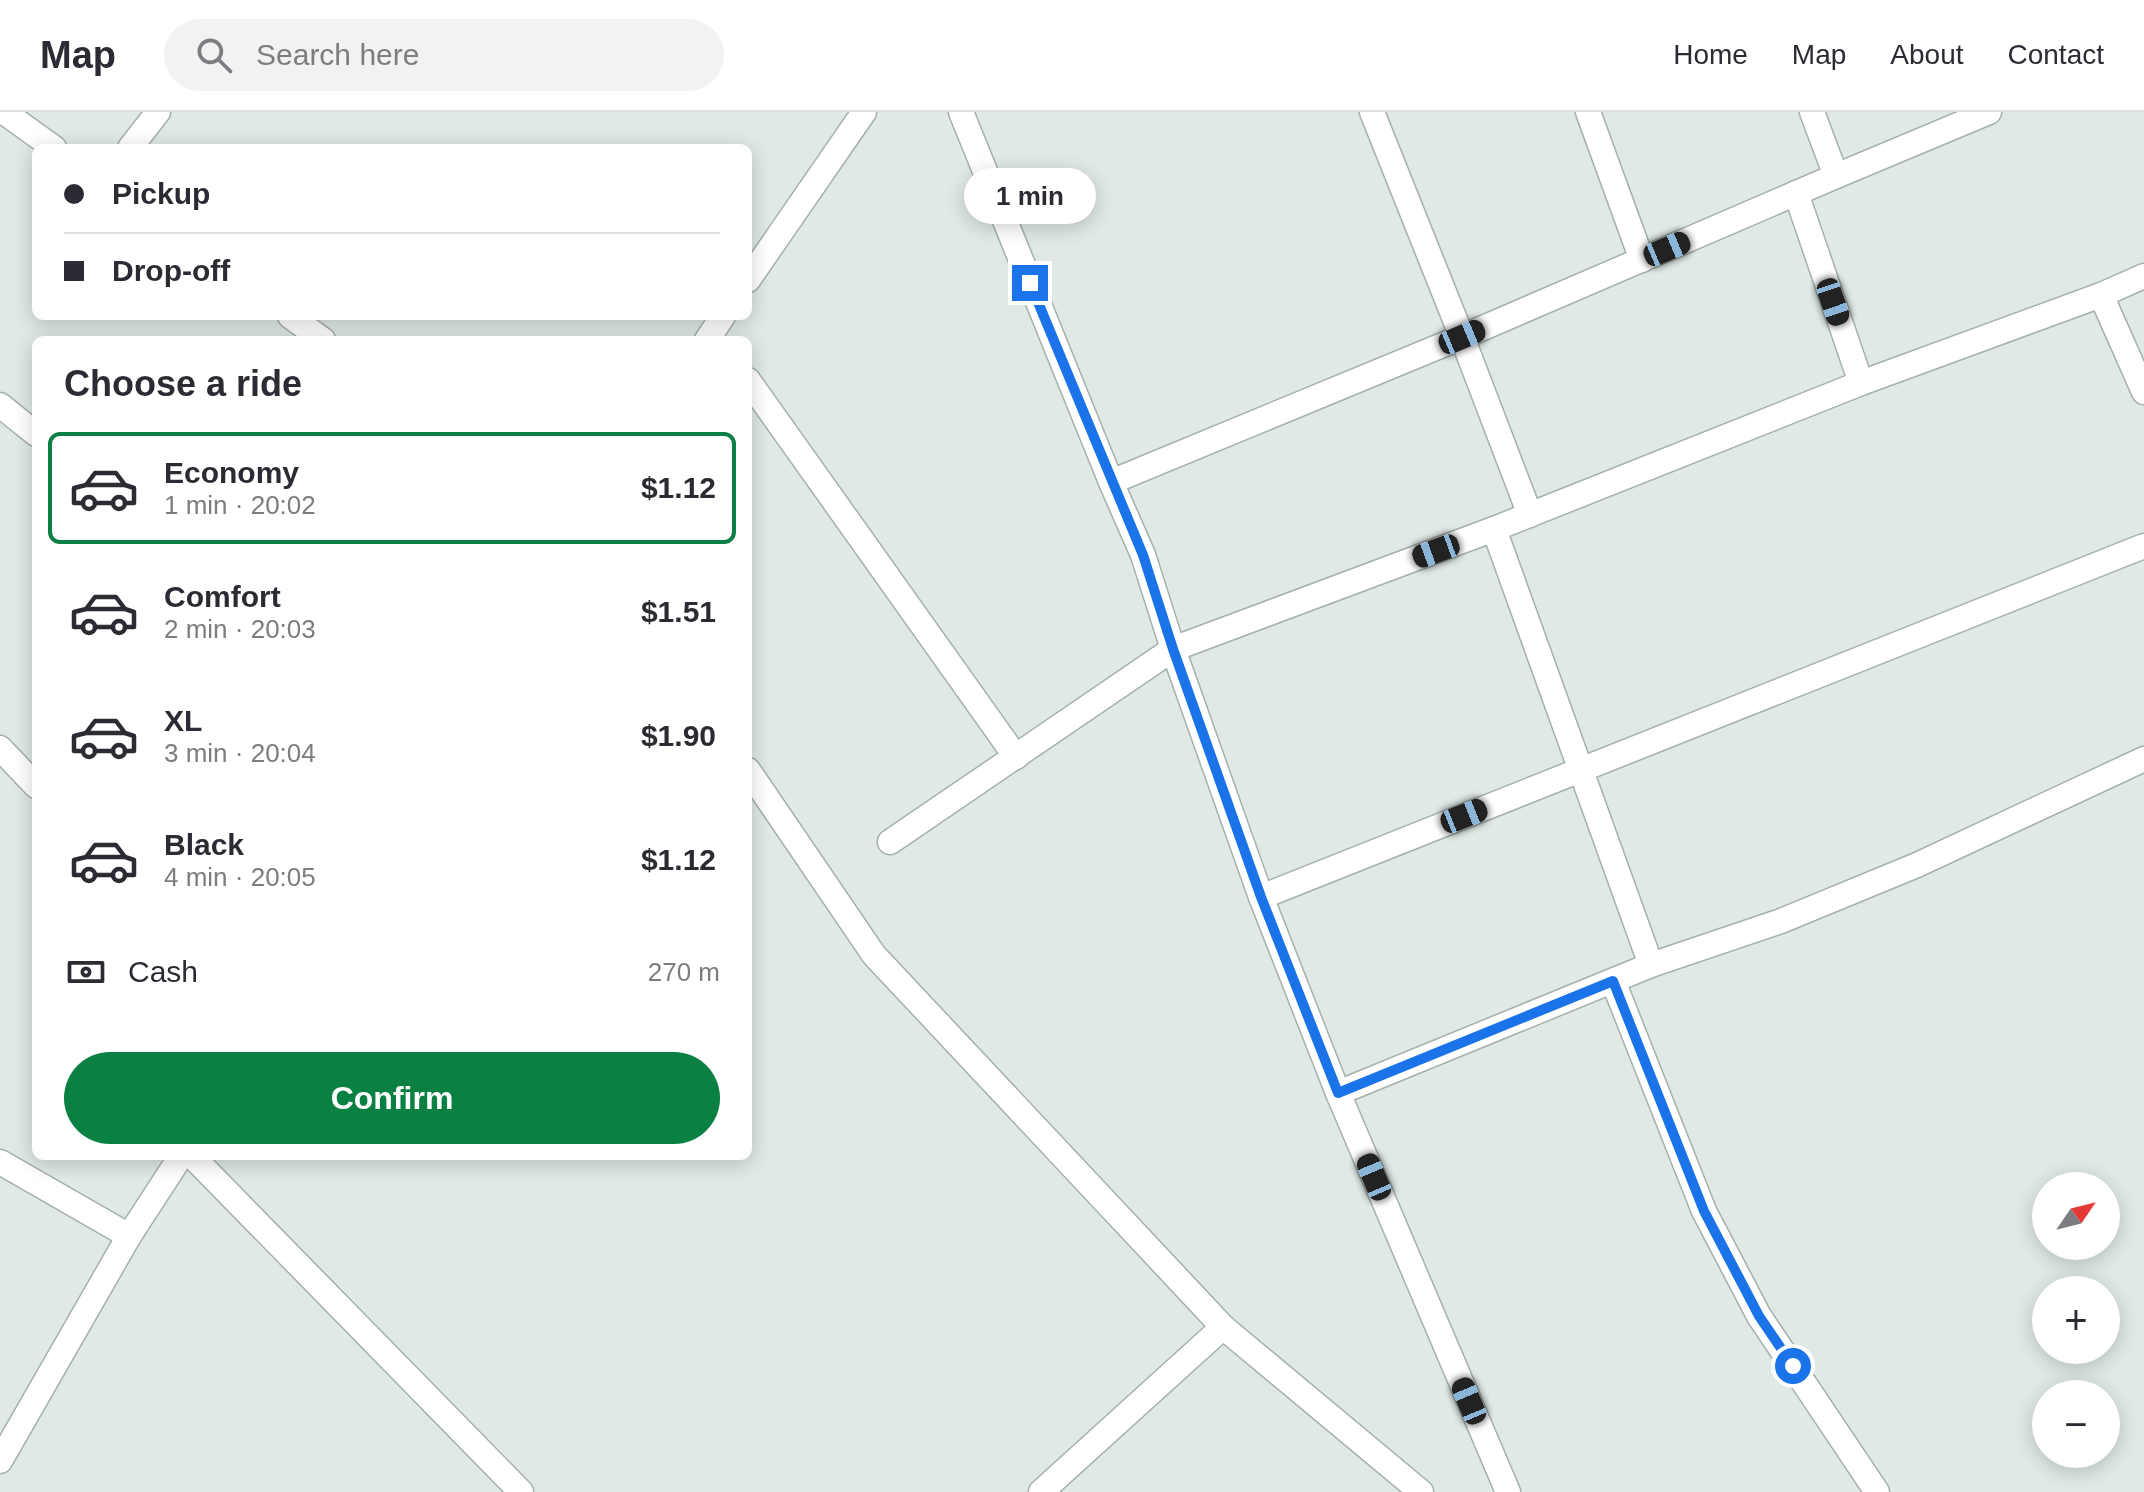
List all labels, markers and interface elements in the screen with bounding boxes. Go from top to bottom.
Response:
search box [164,19,724,91]
icon: search [192,33,236,77]
text: Map [40,34,116,76]
text: Search here [256,38,419,71]
text: Home [1673,39,1748,70]
text: Map [1792,39,1846,70]
text: About [1890,39,1964,70]
text: Contact [2008,39,2104,70]
callout: 1 min [964,167,1096,223]
text: Pickup [112,177,210,210]
text: 1 min [996,181,1064,211]
car [1640,229,1694,269]
text: Drop-off [112,254,230,287]
route end [1012,265,1048,301]
car [1814,275,1852,329]
car [1435,317,1489,357]
text: Choose a ride [64,363,302,404]
icon: car [68,452,140,524]
text: Economy [164,456,299,489]
text: $1.12 [641,471,716,504]
text: 1 min · 20:02 [164,490,316,520]
car [1409,532,1463,570]
icon: car [68,576,140,648]
text: Comfort [164,580,281,613]
text: $1.51 [641,595,716,628]
text: 2 min · 20:03 [164,614,316,644]
icon: car [68,700,140,772]
text: XL [164,704,202,737]
text: $1.90 [641,719,716,752]
text: 3 min · 20:04 [164,738,316,768]
car [1437,796,1491,836]
icon: car [68,824,140,896]
text: Black [164,828,244,861]
text: $1.12 [641,843,716,876]
text: 4 min · 20:05 [164,862,316,892]
icon: cash [64,950,108,994]
text: Cash [128,955,198,988]
text: 270 m [648,957,720,987]
button: Confirm [64,1052,720,1144]
car [1354,1150,1394,1204]
north arrow [2032,1172,2120,1260]
map controls [2032,1172,2120,1468]
button: + [2032,1276,2120,1364]
route start [1775,1348,1811,1384]
car [1449,1374,1489,1428]
button: − [2032,1380,2120,1468]

